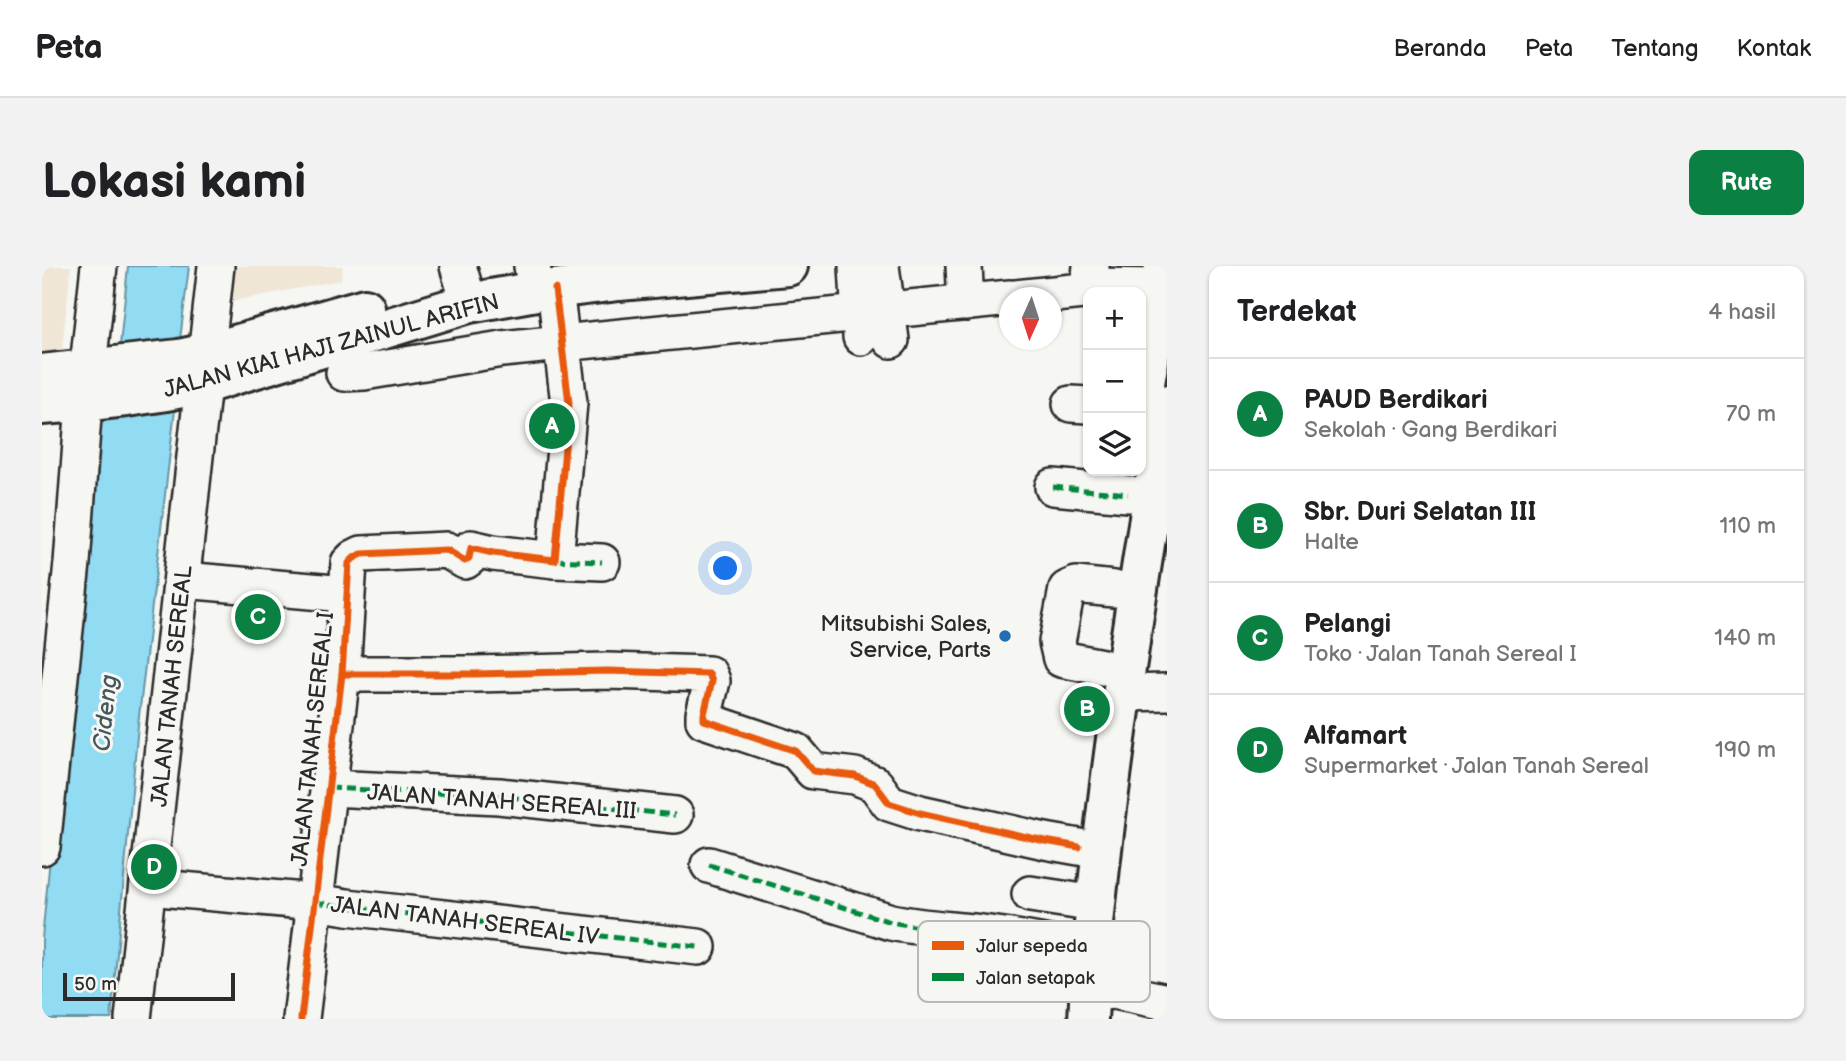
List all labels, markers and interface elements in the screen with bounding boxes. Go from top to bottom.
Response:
text: Peta [35,28,103,68]
text: Beranda [1393,34,1487,63]
text: Peta [1525,34,1573,63]
text: Tentang [1611,34,1699,63]
text: Kontak [1737,34,1811,63]
button: Rute [1689,150,1804,215]
text: Lokasi kami [42,153,306,212]
north arrow [999,287,1062,350]
map controls [1083,287,1146,476]
button: + [1083,287,1146,350]
street label: JALAN KIAI HAJI ZAINUL ARIFIN [160,288,502,404]
text: Terdekat [1237,294,1356,330]
text: 4 hasil [1708,298,1776,326]
button: − [1083,350,1146,413]
text: PAUD Berdikari [1304,385,1488,416]
pin: A [529,400,575,452]
text: A [1253,400,1267,428]
text: 70 m [1726,400,1776,428]
button: layers [1083,413,1146,476]
text: Sekolah · Gang Berdikari [1304,416,1557,444]
text: Sbr. Duri Selatan III [1304,497,1536,528]
text: B [1252,512,1268,540]
text: 110 m [1719,512,1776,540]
text: Halte [1304,528,1359,556]
your location [708,551,742,585]
street label: JALAN TANAH SEREAL [145,563,199,808]
pin: C [235,591,281,643]
text: Pelangi [1304,609,1391,640]
street label: JALAN TANAH SEREAL I [286,610,340,868]
place label: Mitsubishi Sales, Service, Parts [820,610,991,664]
text: C [1252,624,1268,652]
text: 140 m [1714,624,1776,652]
marker: Mitsubishi Sales, Service, Parts [997,628,1013,644]
text: Toko · Jalan Tanah Sereal I [1304,640,1577,668]
water label: Cideng [87,673,124,753]
pin: B [1064,683,1110,735]
text: Alfamart [1304,721,1407,752]
text: D [1252,736,1268,764]
text: 190 m [1715,736,1776,764]
text: Supermarket · Jalan Tanah Sereal [1304,752,1649,780]
street label: JALAN TANAH SEREAL III [366,779,638,825]
pin: D [131,841,177,893]
street label: JALAN TANAH SEREAL IV [329,891,601,951]
legend [918,921,1150,1002]
text: Jalur sepeda [976,935,1088,958]
text: Jalan setapak [976,967,1095,990]
scale bar [63,970,234,1002]
text: 50 m [74,973,117,996]

